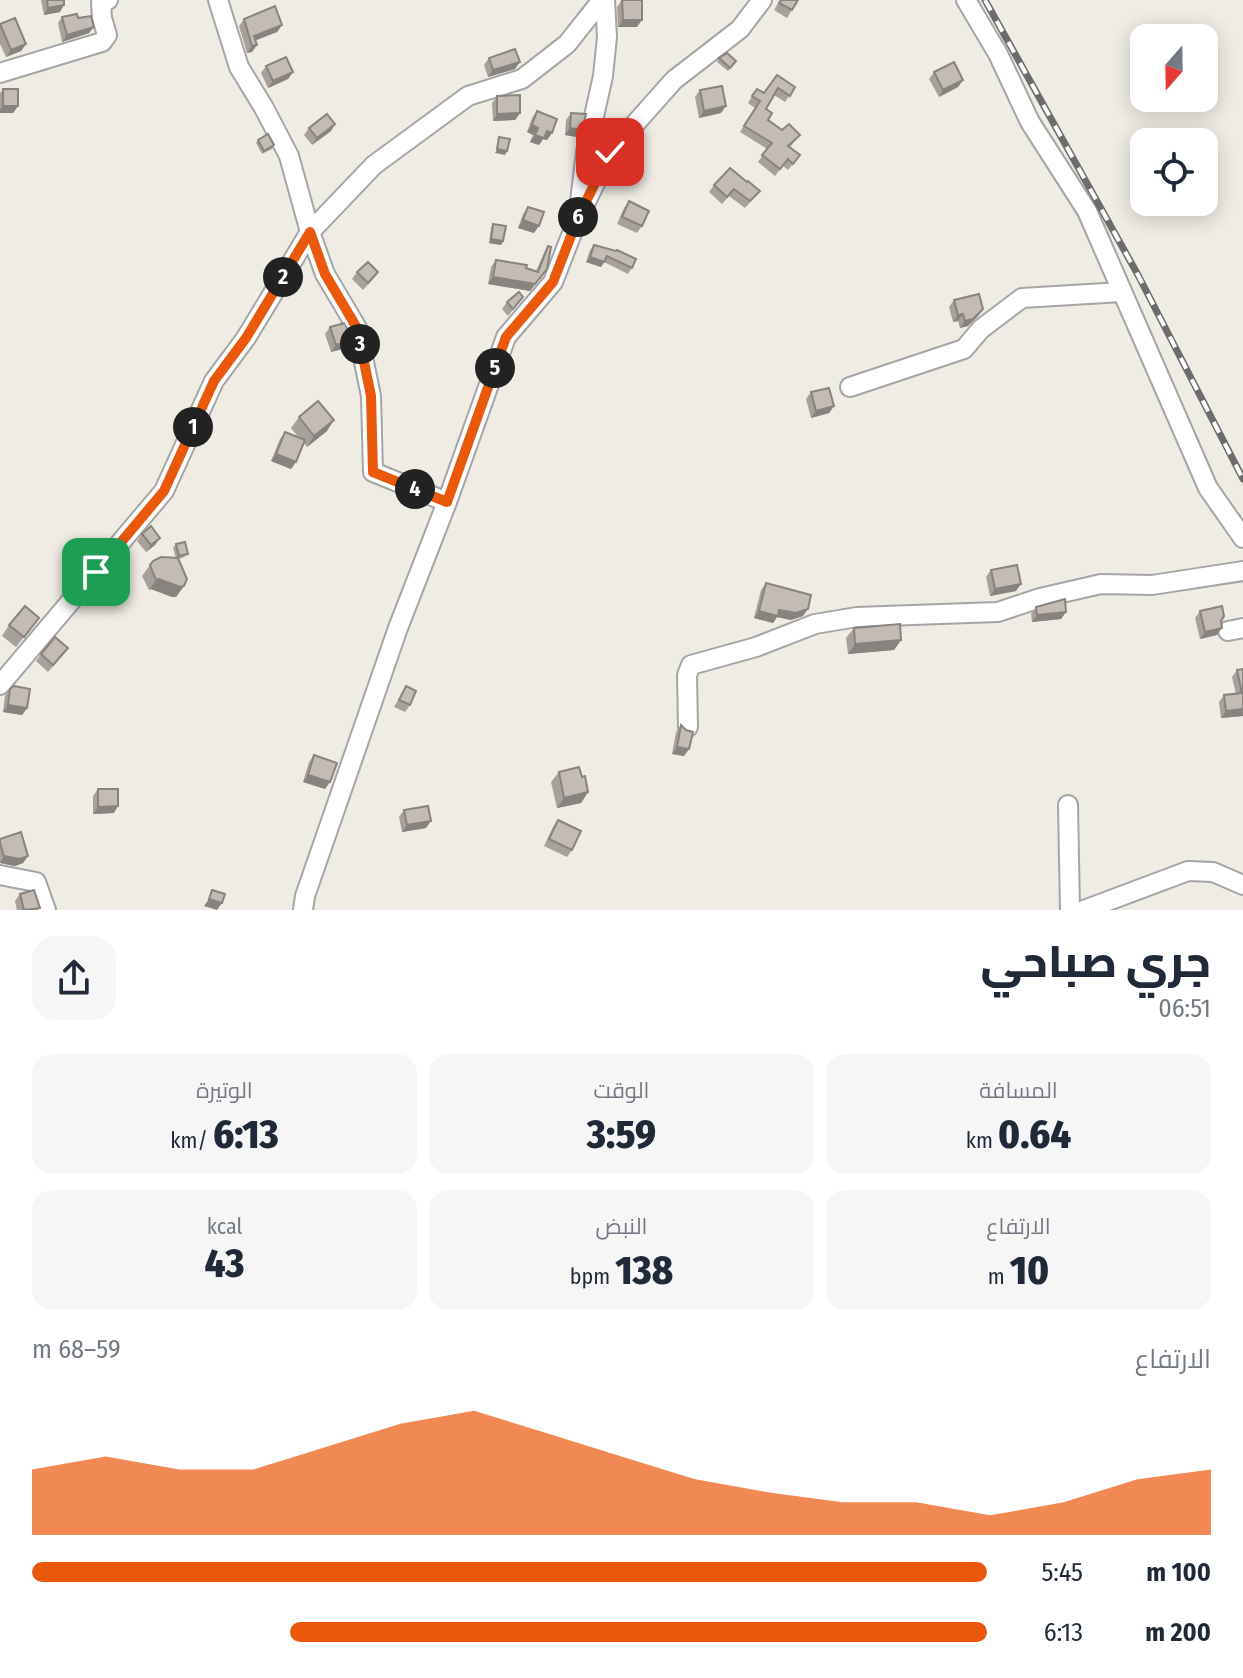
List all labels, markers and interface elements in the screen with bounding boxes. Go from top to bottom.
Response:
north arrow [1130,24,1218,112]
map controls [1130,24,1218,216]
pin [576,118,644,186]
button: locate [1130,128,1218,216]
icon: check [588,130,632,174]
pin: 6 [558,197,598,237]
text: 6 [572,203,584,230]
pin: 2 [263,257,303,297]
text: 2 [278,263,288,290]
pin: 3 [340,324,380,364]
text: 3 [355,330,365,357]
pin: 5 [475,348,515,388]
text: 5 [490,354,500,381]
pin: 1 [173,407,213,447]
text: 1 [188,413,198,440]
pin: 4 [395,469,435,509]
text: 4 [409,475,421,502]
pin [62,538,130,606]
icon: arrive [74,550,118,594]
button: share [32,936,116,1020]
text: جري صباحي [980,936,1211,989]
text: 06:51 [1158,993,1211,1024]
text: الوتيرة [196,1077,253,1104]
text: الوقت [593,1077,650,1104]
text: المسافة [979,1077,1058,1104]
text: 6:13 [213,1111,279,1159]
text: 3:59 [587,1111,656,1159]
text: 0.64 [998,1111,1071,1159]
text: /km [170,1127,213,1154]
text: km [966,1127,998,1154]
text: kcal [207,1213,242,1240]
text: النبض [596,1213,647,1240]
text: الارتفاع [986,1213,1051,1240]
text: 43 [205,1240,244,1288]
text: 138 [615,1247,673,1295]
text: 10 [1010,1247,1049,1295]
text: bpm [570,1263,615,1290]
text: m [988,1263,1010,1290]
text: 59–68 m [32,1334,121,1365]
text: الارتفاع [1135,1344,1211,1375]
text: 5:45 [1041,1557,1083,1588]
text: 100 m [1146,1557,1211,1588]
text: 6:13 [1044,1617,1083,1648]
text: 200 m [1145,1617,1211,1648]

